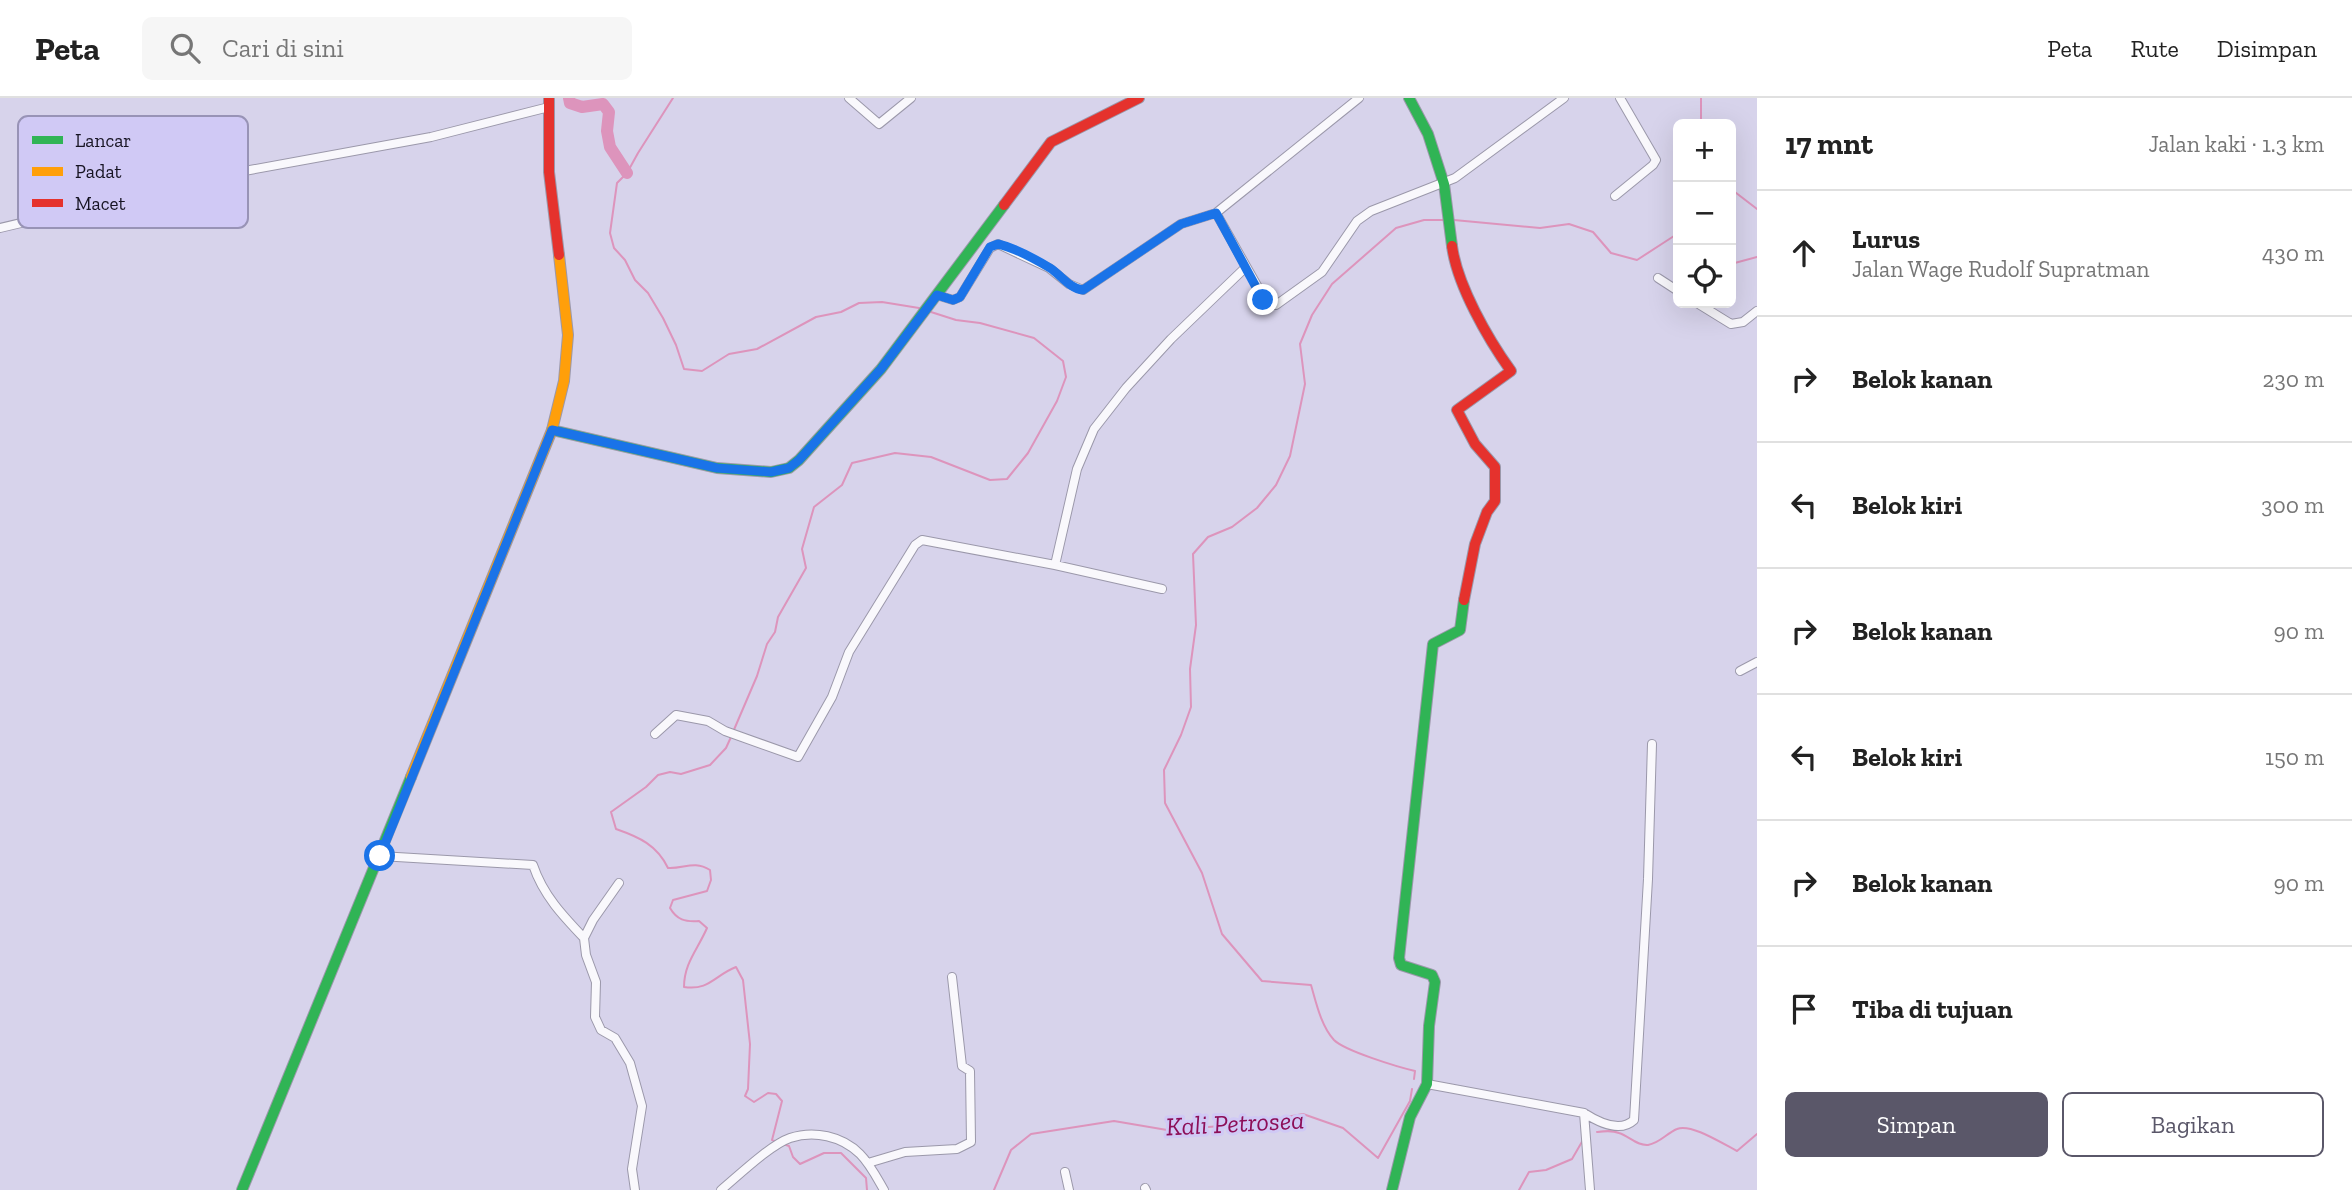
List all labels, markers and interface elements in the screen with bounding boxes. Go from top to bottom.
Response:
search box [142,17,632,80]
text: Peta [35,29,100,68]
icon: search [166,29,204,67]
text: Cari di sini [222,32,344,64]
text: Peta [2047,34,2092,63]
text: Rute [2130,34,2179,63]
text: Disimpan [2217,34,2317,63]
legend [18,116,248,228]
map controls [1673,119,1736,308]
button: + [1673,119,1736,182]
text: 17 mnt [1785,126,1873,162]
text: Lancar [75,129,131,152]
text: Jalan kaki · 1.3 km [2148,130,2324,158]
text: Padat [75,160,122,183]
button: − [1673,182,1736,245]
text: Macet [75,192,126,215]
text: Lurus [1852,223,1920,255]
icon: ahead [1785,234,1823,272]
text: 430 m [2262,239,2324,267]
button: locate [1673,245,1736,308]
text: Jalan Wage Rudolf Supratman [1852,255,2150,283]
route end [1247,284,1278,315]
icon: right [1785,360,1823,398]
text: Belok kanan [1852,363,1993,395]
text: 230 m [2263,365,2324,393]
icon: left [1785,486,1823,524]
text: Belok kiri [1852,489,1962,521]
text: 300 m [2261,491,2324,519]
icon: right [1785,612,1823,650]
text: Belok kanan [1852,615,1993,647]
text: 90 m [2273,617,2324,645]
icon: left [1785,738,1823,776]
text: Belok kiri [1852,741,1962,773]
text: 150 m [2265,743,2324,771]
route start [364,840,395,871]
icon: right [1785,864,1823,902]
text: Belok kanan [1852,867,1993,899]
text: 90 m [2273,869,2324,897]
icon: arrive [1785,990,1823,1028]
text: Tiba di tujuan [1852,993,2013,1025]
button: Simpan [1785,1092,2048,1157]
button: Bagikan [2062,1092,2324,1157]
water label: Kali Petrosea [1165,1103,1305,1143]

